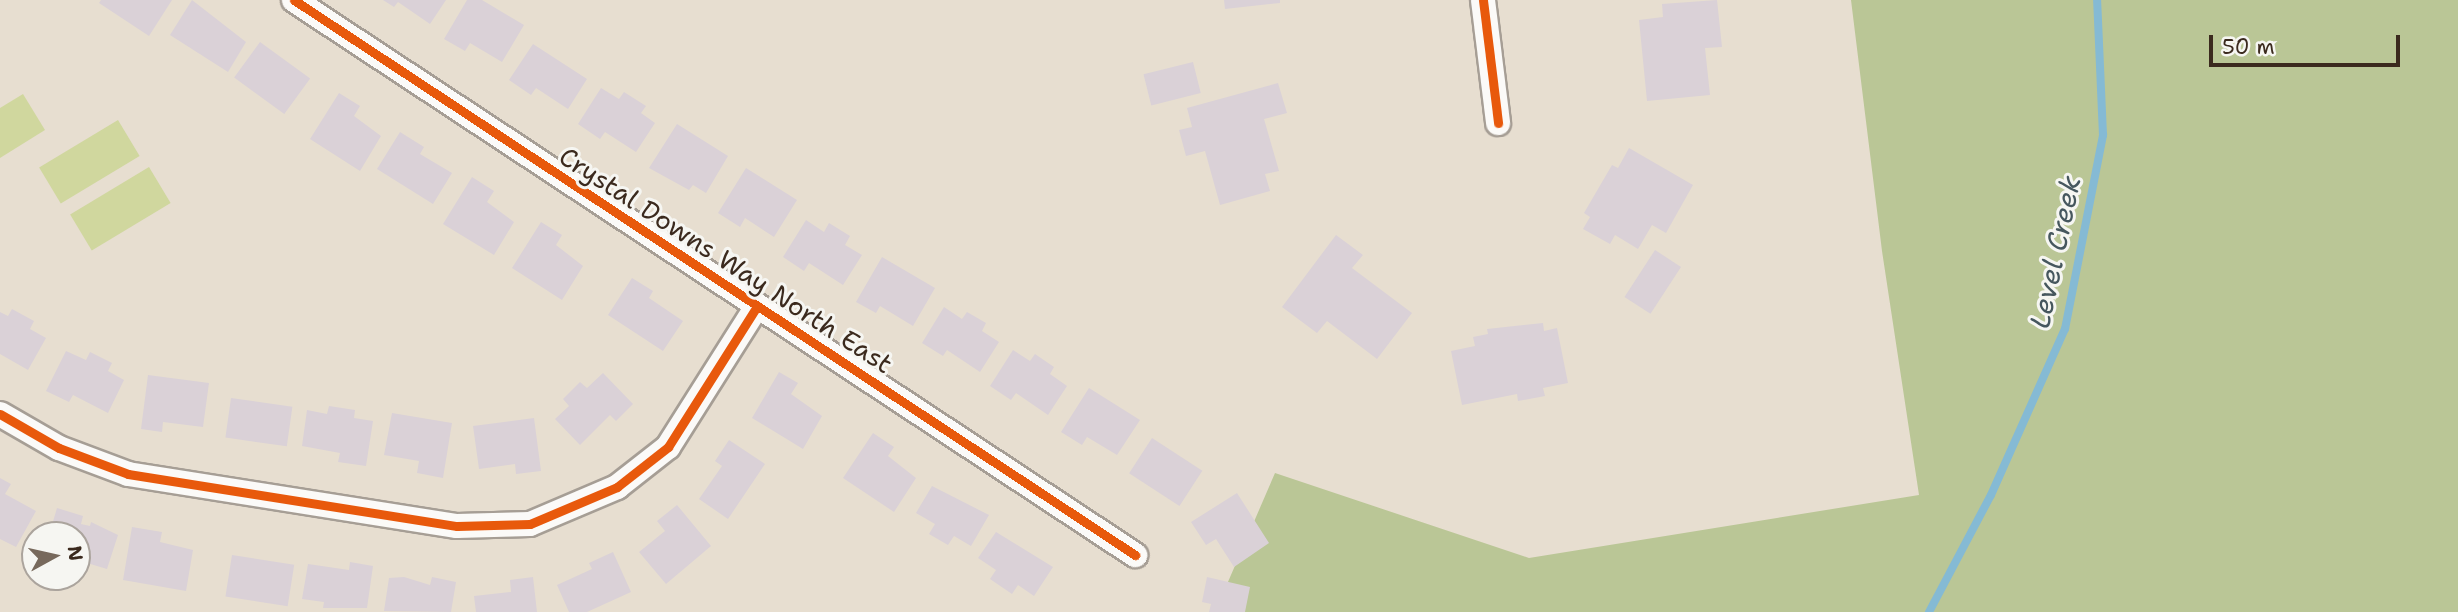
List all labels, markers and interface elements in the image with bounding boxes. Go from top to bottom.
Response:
scale bar [2213,21,2404,65]
text: 50 m [2222,33,2275,61]
street label: Crystal Downs Way North East [554,140,898,380]
water label: Level Creek [2022,173,2088,331]
north arrow [21,521,91,591]
text: N [62,544,89,562]

